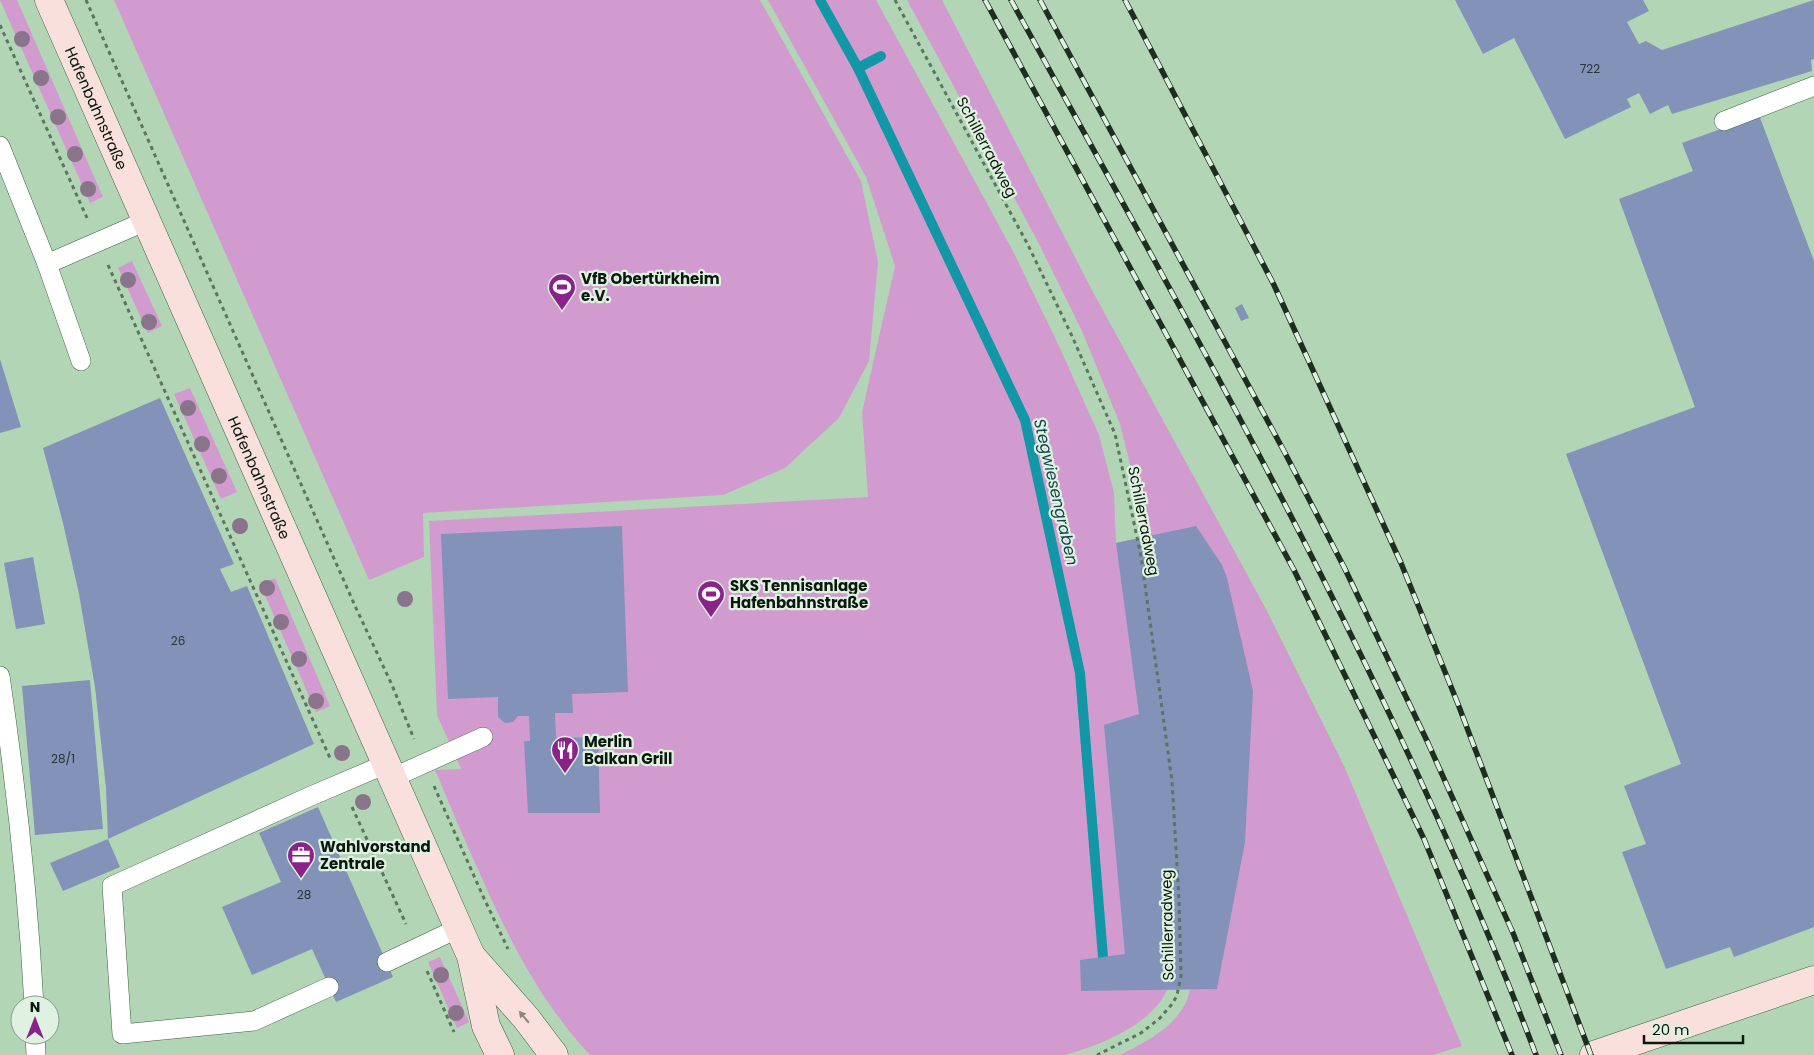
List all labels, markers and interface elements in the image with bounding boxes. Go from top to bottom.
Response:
street label: Hafenbahnstraße [60,43,133,173]
house number: 722 [1580,60,1600,77]
street label: Schillerradweg [952,93,1022,201]
place label: VfB Obertürkheim e.V. [581,268,720,306]
sports icon: VfB Obertürkheim e.V. [547,272,577,311]
street label: Hafenbahnstraße [223,413,296,542]
water label: Stegwiesengraben [1028,416,1084,568]
street label: Schillerradweg [1123,464,1165,578]
place label: SKS Tennisanlage Hafenbahnstraße [730,575,868,613]
sports icon: SKS Tennisanlage Hafenbahnstraße [696,579,726,618]
house number: 26 [171,632,185,649]
place label: Merlin Balkan Grill [584,731,672,769]
restaurant icon: Merlin Balkan Grill [550,735,580,774]
house number: 28/1 [51,750,75,767]
place label: Wahlvorstand Zentrale [320,836,431,874]
office icon: Wahlvorstand Zentrale [286,840,316,879]
street label: Schillerradweg [1156,869,1178,981]
house number: 28 [297,886,311,903]
north arrow [10,995,60,1045]
text: N [30,997,40,1017]
one-way arrow [518,1011,530,1023]
scale bar [1644,1012,1743,1044]
text: 20 m [1652,1019,1690,1040]

